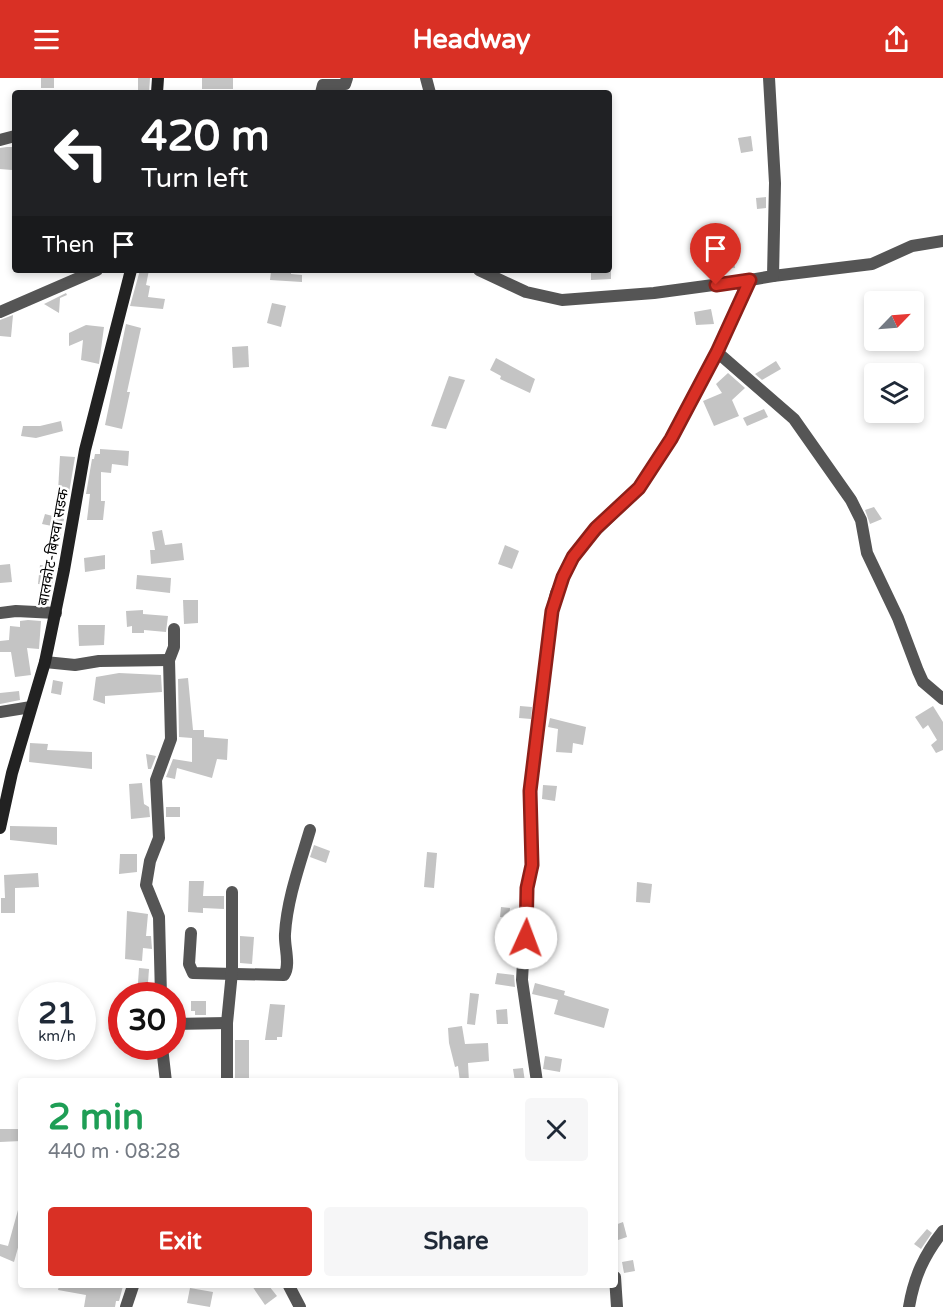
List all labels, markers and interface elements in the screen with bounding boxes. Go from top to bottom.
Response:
icon: menu [30,23,63,56]
text: Headway [412,23,531,56]
icon: share [880,23,913,56]
text: 420 m [141,111,270,162]
icon: left [42,114,120,192]
text: Turn left [141,162,248,195]
pin [690,223,741,285]
icon: arrive [107,228,140,261]
text: Then [42,232,95,258]
icon: arrive [699,232,732,265]
north arrow [864,291,924,351]
map controls [864,291,924,423]
button: layers [864,363,924,423]
street label: बालकोट-बिरुवा सडक [34,486,72,607]
position arrow [494,906,558,970]
speed limit sign: 30 [108,982,186,1060]
text: 21 [38,995,76,1032]
text: km/h [38,1027,76,1045]
text: 2 min [48,1096,144,1139]
button: close [525,1098,588,1161]
text: 440 m · 08:28 [48,1140,180,1164]
button: Exit [48,1207,312,1276]
button: Share [324,1207,588,1276]

